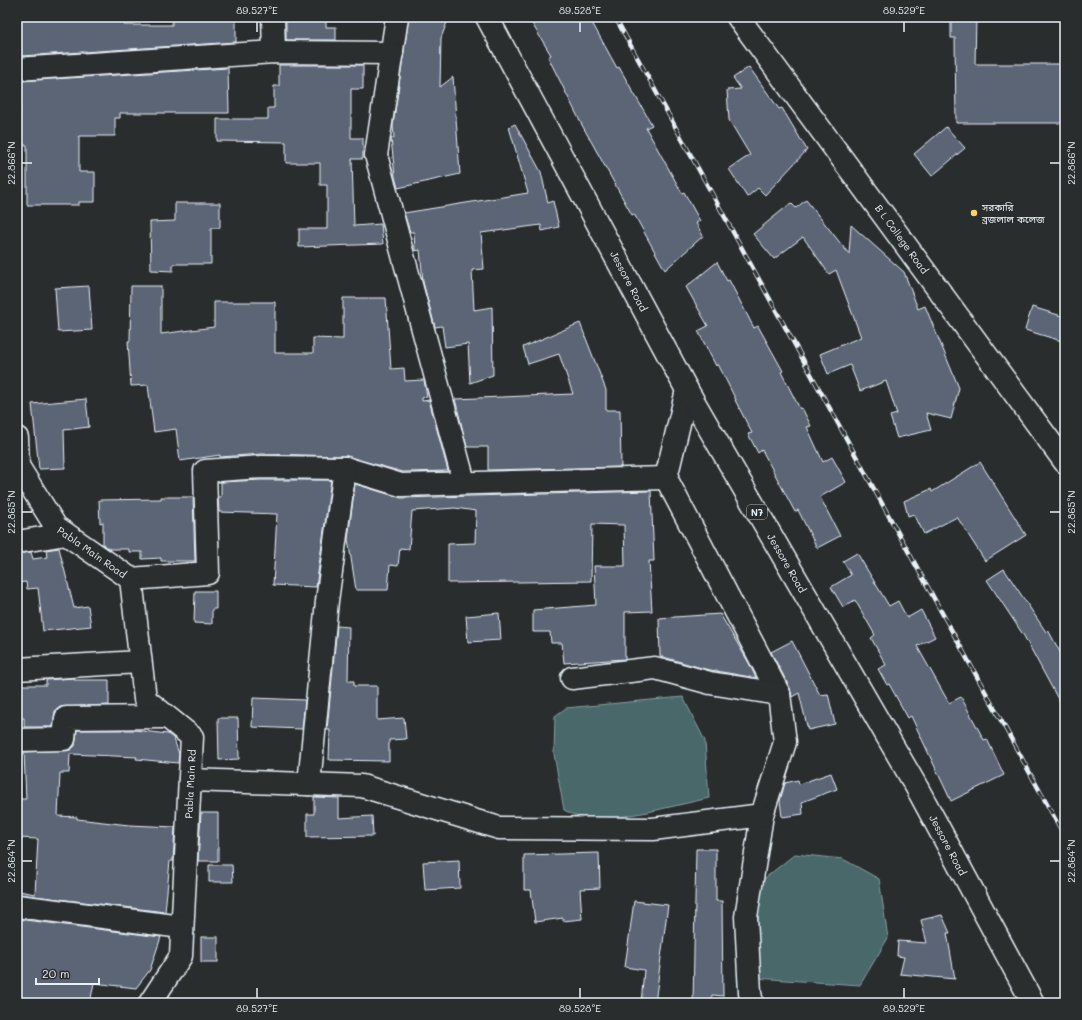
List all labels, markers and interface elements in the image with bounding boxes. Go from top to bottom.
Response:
text: 89.527°E [236,3,278,17]
text: 89.528°E [559,3,601,17]
text: 89.529°E [883,3,925,17]
text: 22.866°N [4,141,18,185]
text: 22.866°N [1064,141,1078,185]
place label: সরকারি ব্রজলাল কলেজ [981,200,1045,226]
street label: B L College Road [872,202,932,276]
marker: সরকারি ব্রজলাল কলেজ [969,208,979,218]
street label: Jessore Road [607,248,651,314]
text: 22.865°N [4,490,18,534]
text: 22.865°N [1064,490,1078,534]
road number: N7 [747,505,767,519]
street label: Pabla Main Road [55,523,129,581]
street label: Jessore Road [764,531,810,595]
street label: Pabla Main Rd [181,749,199,819]
street label: Jessore Road [926,812,970,878]
text: 22.864°N [4,839,18,883]
text: 22.864°N [1064,839,1078,883]
scale bar [36,960,99,986]
text: 20 m [42,965,70,981]
text: 89.527°E [236,1001,278,1015]
text: 89.528°E [559,1001,601,1015]
text: 89.529°E [883,1001,925,1015]

